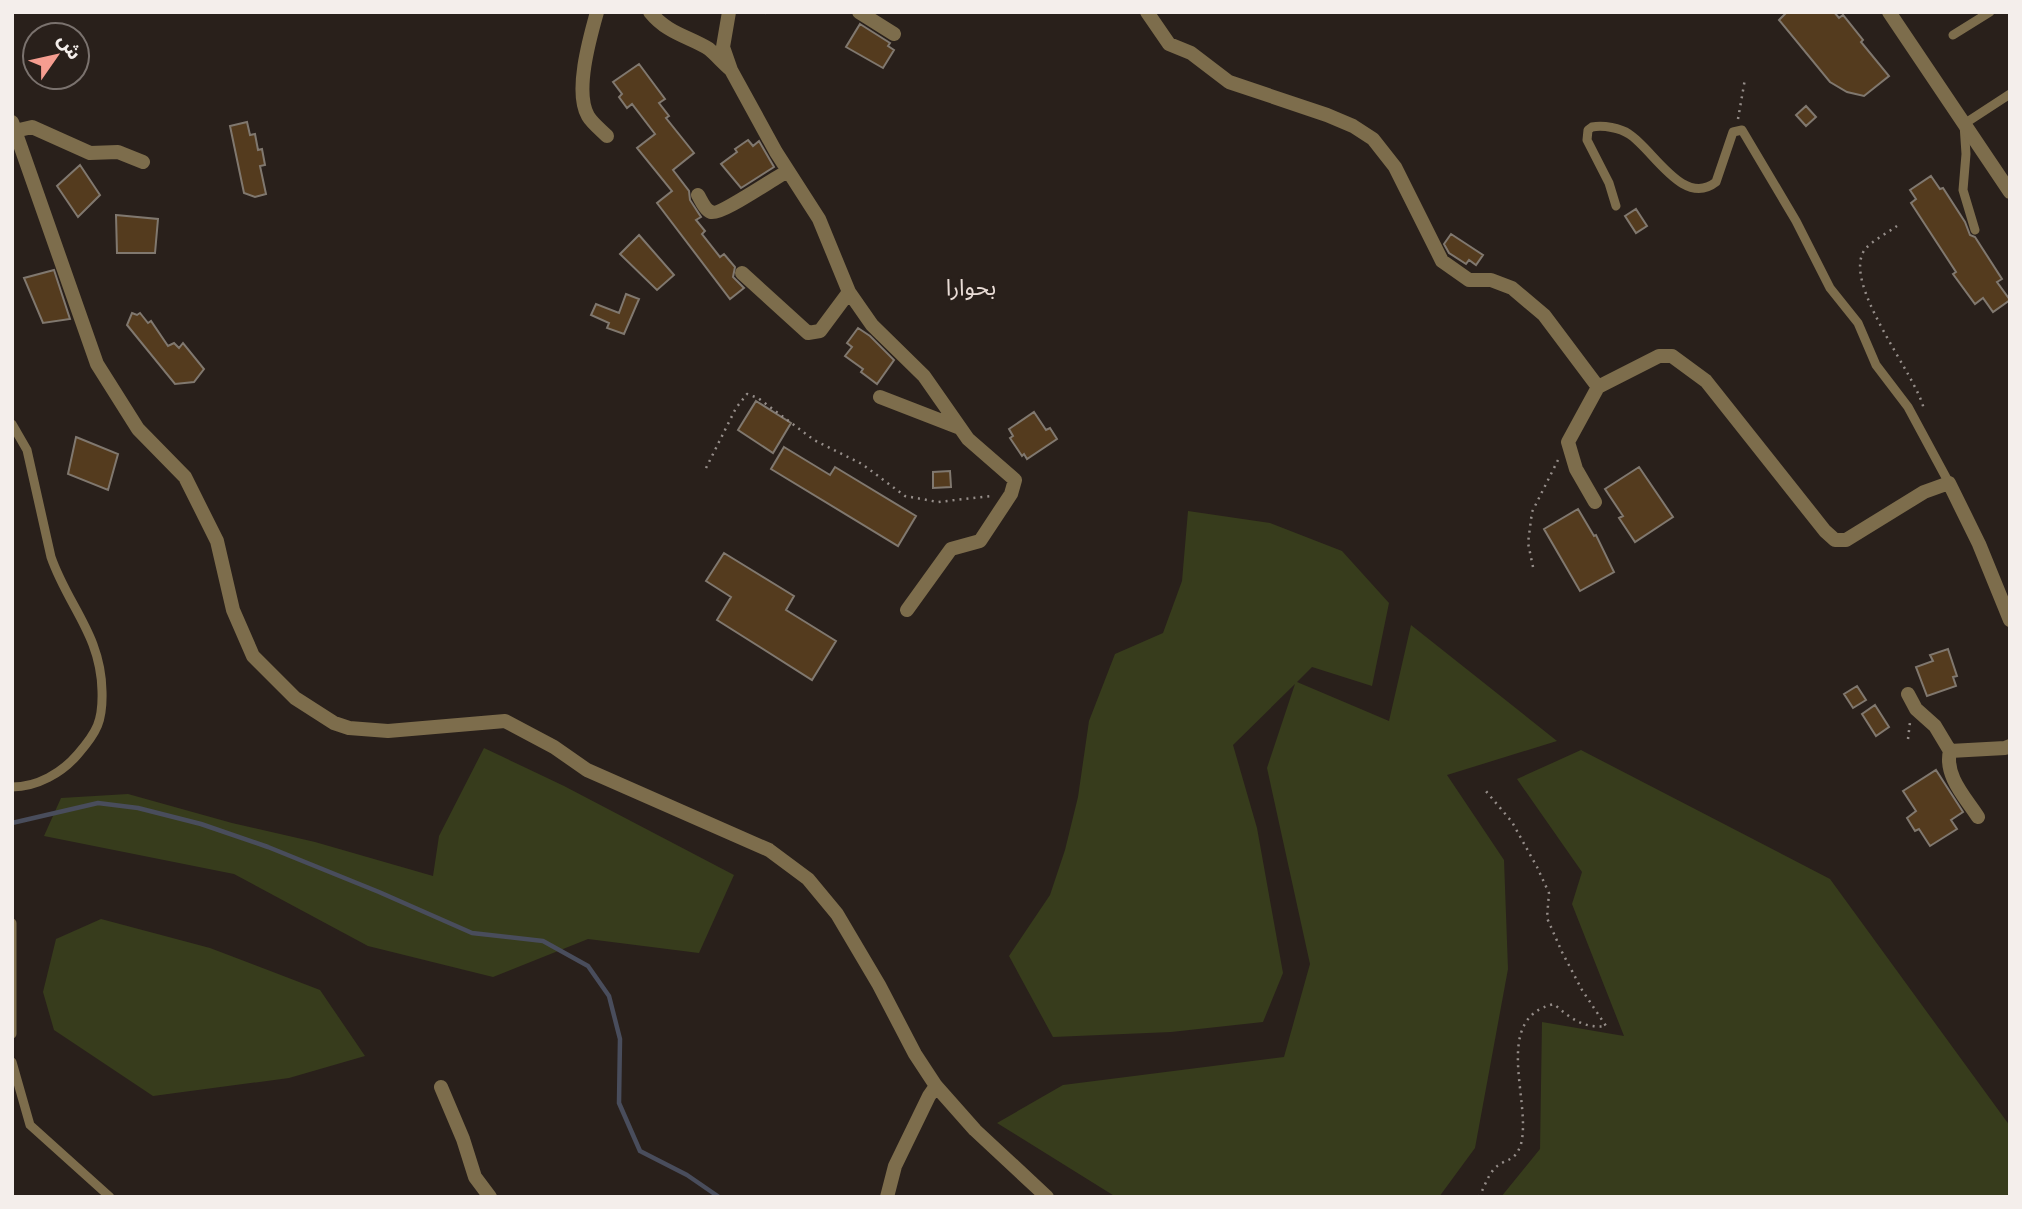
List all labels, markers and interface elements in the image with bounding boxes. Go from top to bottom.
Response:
north arrow [21,21,91,91]
text: ش [51,29,87,65]
district label: بحوارا [946,272,996,303]

